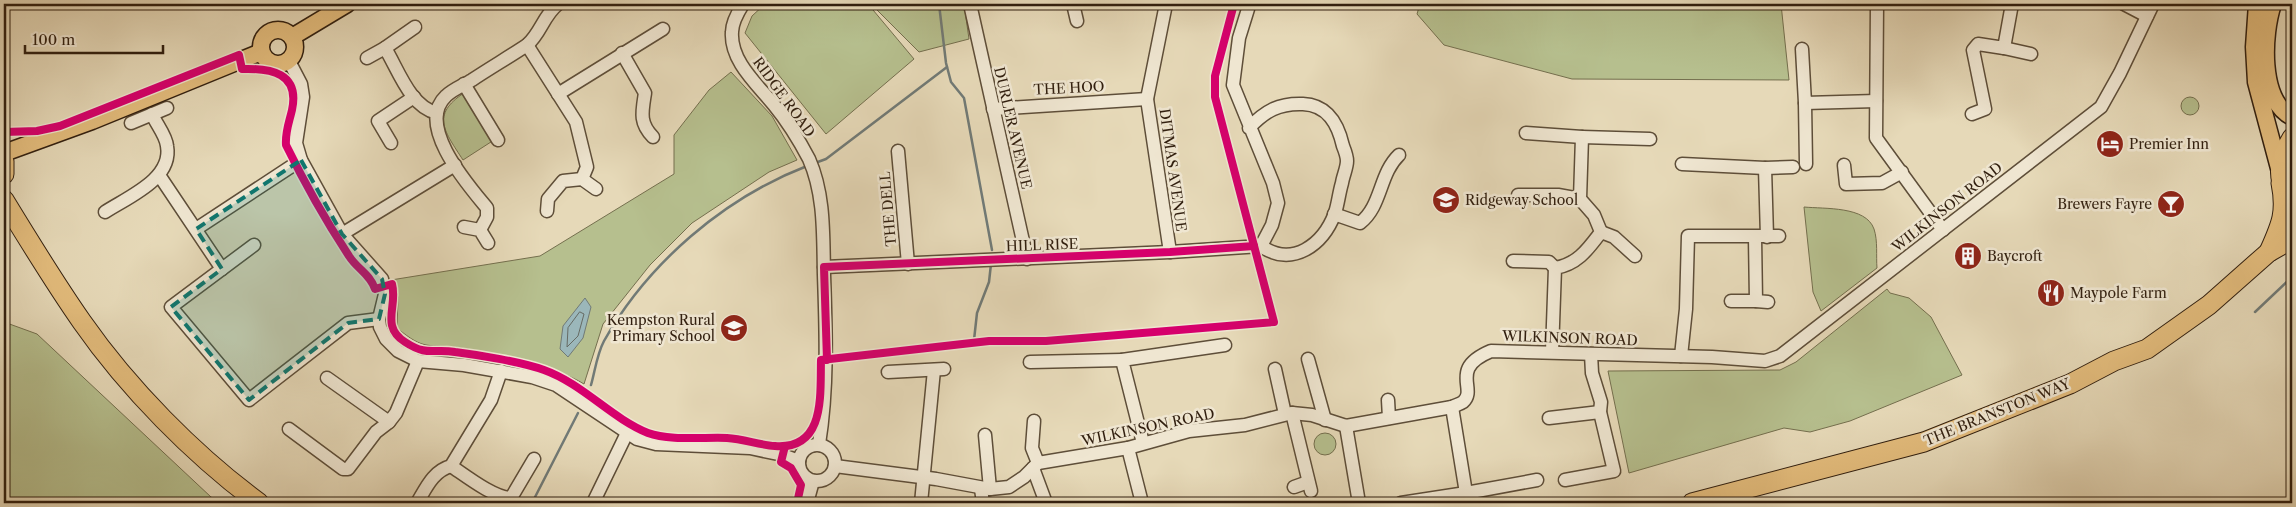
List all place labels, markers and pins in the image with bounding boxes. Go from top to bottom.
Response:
hotel icon: Premier Inn [2095,129,2125,159]
place label: Premier Inn [2129,135,2209,153]
school or university icon: Ridgeway School [1431,185,1461,215]
bar icon: Brewers Fayre [2156,189,2186,219]
place label: Ridgeway School [1465,191,1578,209]
place label: Brewers Fayre [2057,195,2152,213]
building icon: Baycroft [1953,241,1983,271]
place label: Baycroft [1987,247,2043,265]
restaurant icon: Maypole Farm [2036,278,2066,308]
place label: Maypole Farm [2070,284,2167,302]
place label: Kempston Rural Primary School [607,311,715,345]
school or university icon: Kempston Rural Primary School [719,313,749,343]

